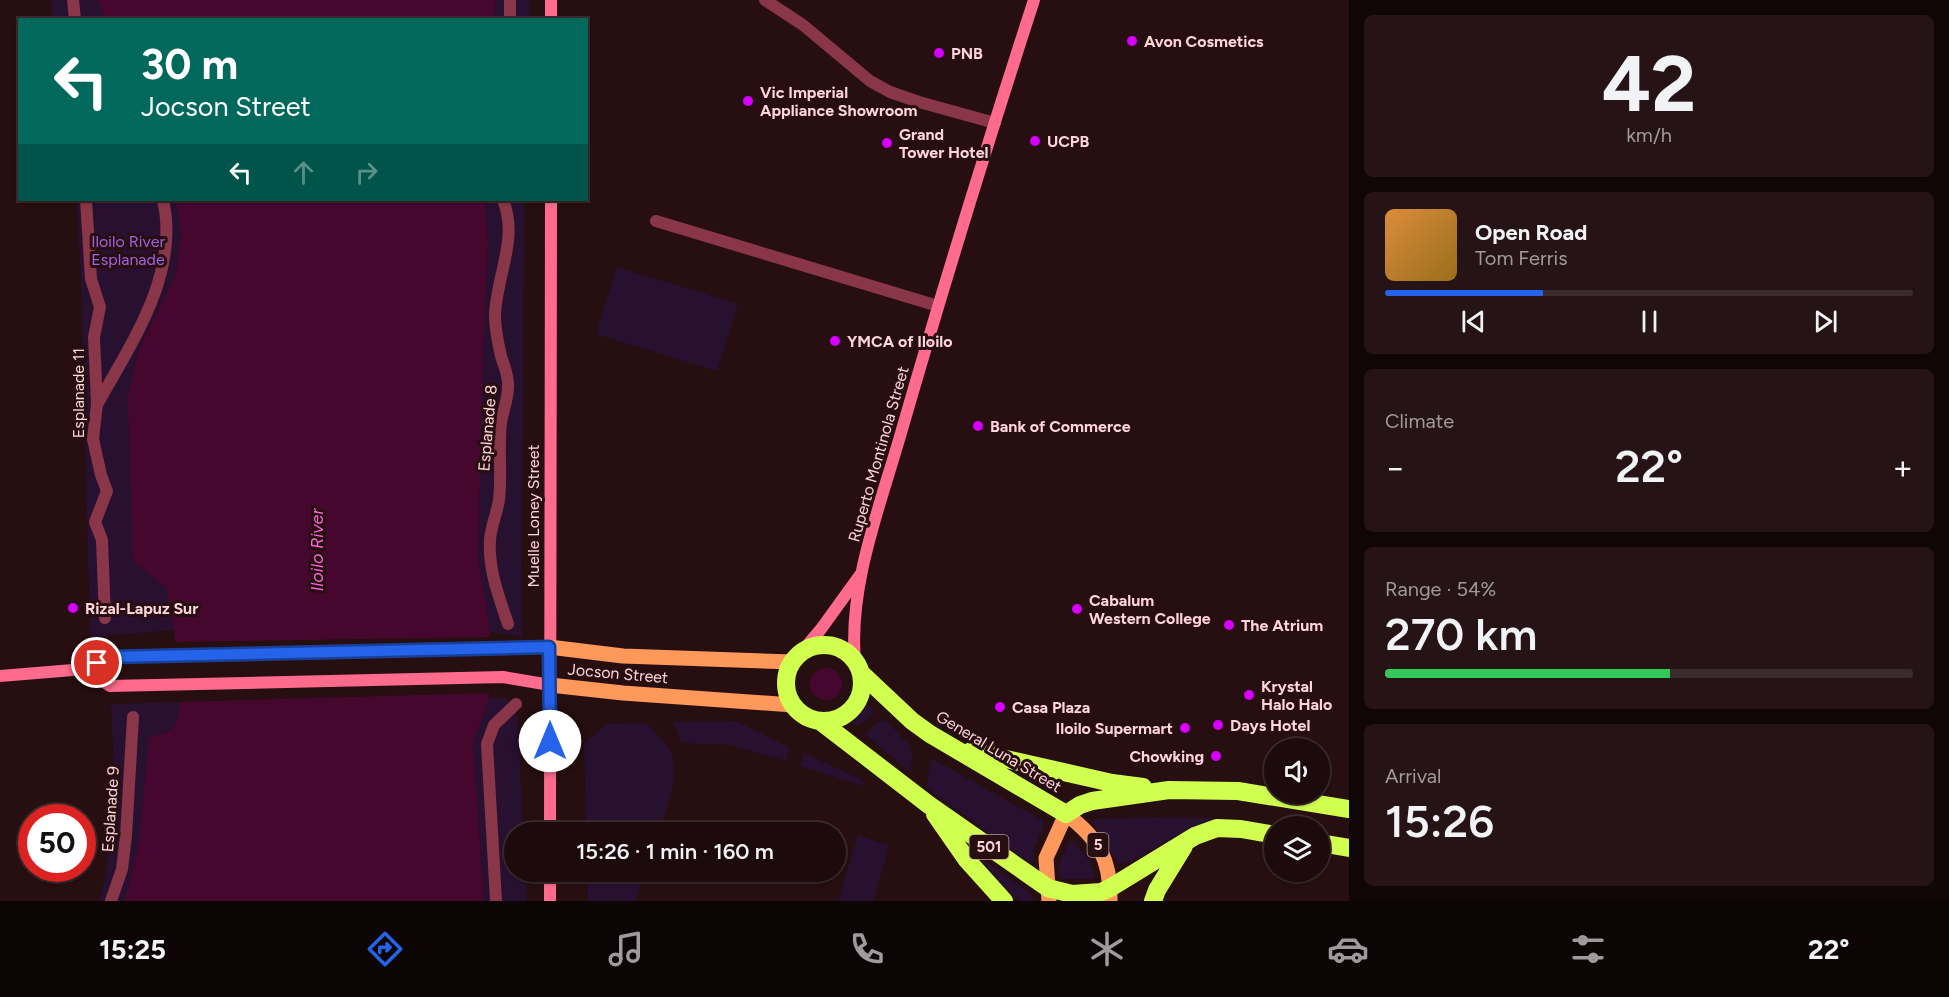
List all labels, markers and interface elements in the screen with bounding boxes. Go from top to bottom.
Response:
place label: Avon Cosmetics [1144,32,1264,51]
marker: Avon Cosmetics [1125,34,1139,48]
text: 42 [1602,37,1696,131]
text: 30 m [141,39,238,90]
icon: left [42,42,120,120]
place label: PNB [951,44,983,63]
marker: PNB [932,46,946,60]
place label: Vic Imperial Appliance Showroom [760,83,918,120]
text: Jocson Street [141,90,311,123]
marker: Vic Imperial Appliance Showroom [741,94,755,108]
text: km/h [1626,123,1672,147]
place label: Grand Tower Hotel [899,125,989,162]
place label: UCPB [1047,132,1090,151]
marker: UCPB [1028,134,1042,148]
marker: Grand Tower Hotel [880,136,894,150]
icon: left [224,156,257,189]
icon: ahead [287,156,320,189]
icon: right [350,156,383,189]
text: Open Road [1475,219,1587,246]
park label: Iloilo River Esplanade [91,232,165,269]
text: Tom Ferris [1475,246,1568,270]
icon: previous [1457,305,1490,338]
icon: pause [1633,305,1666,338]
icon: next [1809,305,1842,338]
place label: YMCA of Iloilo [847,332,953,351]
marker: YMCA of Iloilo [828,334,842,348]
street label: Esplanade 11 [69,348,88,438]
street label: Ruperto Montinola Street [844,364,913,544]
street label: Esplanade 8 [474,384,501,472]
text: Climate [1385,409,1454,433]
place label: Bank of Commerce [990,417,1131,436]
marker: Bank of Commerce [971,419,985,433]
text: 22° [1615,439,1683,493]
street label: Muelle Loney Street [524,444,543,588]
text: − [1385,448,1406,487]
text: + [1892,448,1913,487]
water label: Iloilo River [306,508,328,592]
text: Range · 54% [1385,577,1496,601]
place label: Cabalum Western College [1089,591,1211,628]
place label: Rizal-Lapuz Sur [85,599,198,618]
marker: Rizal-Lapuz Sur [66,601,80,615]
marker: Cabalum Western College [1070,602,1084,616]
text: 270 km [1385,607,1537,661]
place label: The Atrium [1241,616,1323,635]
marker: The Atrium [1222,618,1236,632]
pin [71,637,122,688]
icon: arrive [80,646,113,679]
street label: Jocson Street [567,660,669,687]
place label: Krystal Halo Halo [1261,677,1332,714]
marker: Krystal Halo Halo [1242,688,1256,702]
place label: Casa Plaza [1012,698,1090,717]
marker: Casa Plaza [993,700,1007,714]
street label: General Luna Street [933,707,1065,796]
position arrow [518,709,582,773]
place label: Days Hotel [1230,716,1310,735]
marker: Days Hotel [1211,718,1225,732]
place label: Iloilo Supermart [1056,719,1173,738]
marker: Iloilo Supermart [1178,721,1192,735]
map controls [1264,738,1330,882]
button: sound [1264,738,1330,804]
place label: Chowking [1129,747,1204,766]
marker: Chowking [1209,749,1223,763]
text: Arrival [1385,764,1441,788]
street label: Esplanade 9 [98,765,123,853]
text: 15:26 [1385,794,1494,848]
speed limit sign: 50 [18,804,96,882]
button: layers [1264,816,1330,882]
road number: 5 [1088,833,1108,857]
road number: 501 [970,835,1008,859]
text: 15:26 · 1 min · 160 m [576,838,774,865]
icon: directions [364,928,406,970]
icon: music [605,928,647,970]
icon: phone [846,928,888,970]
icon: climate [1086,928,1128,970]
icon: car [1327,928,1369,970]
icon: filters [1567,928,1609,970]
text: 15:25 [99,933,166,966]
text: 22° [1808,933,1850,966]

